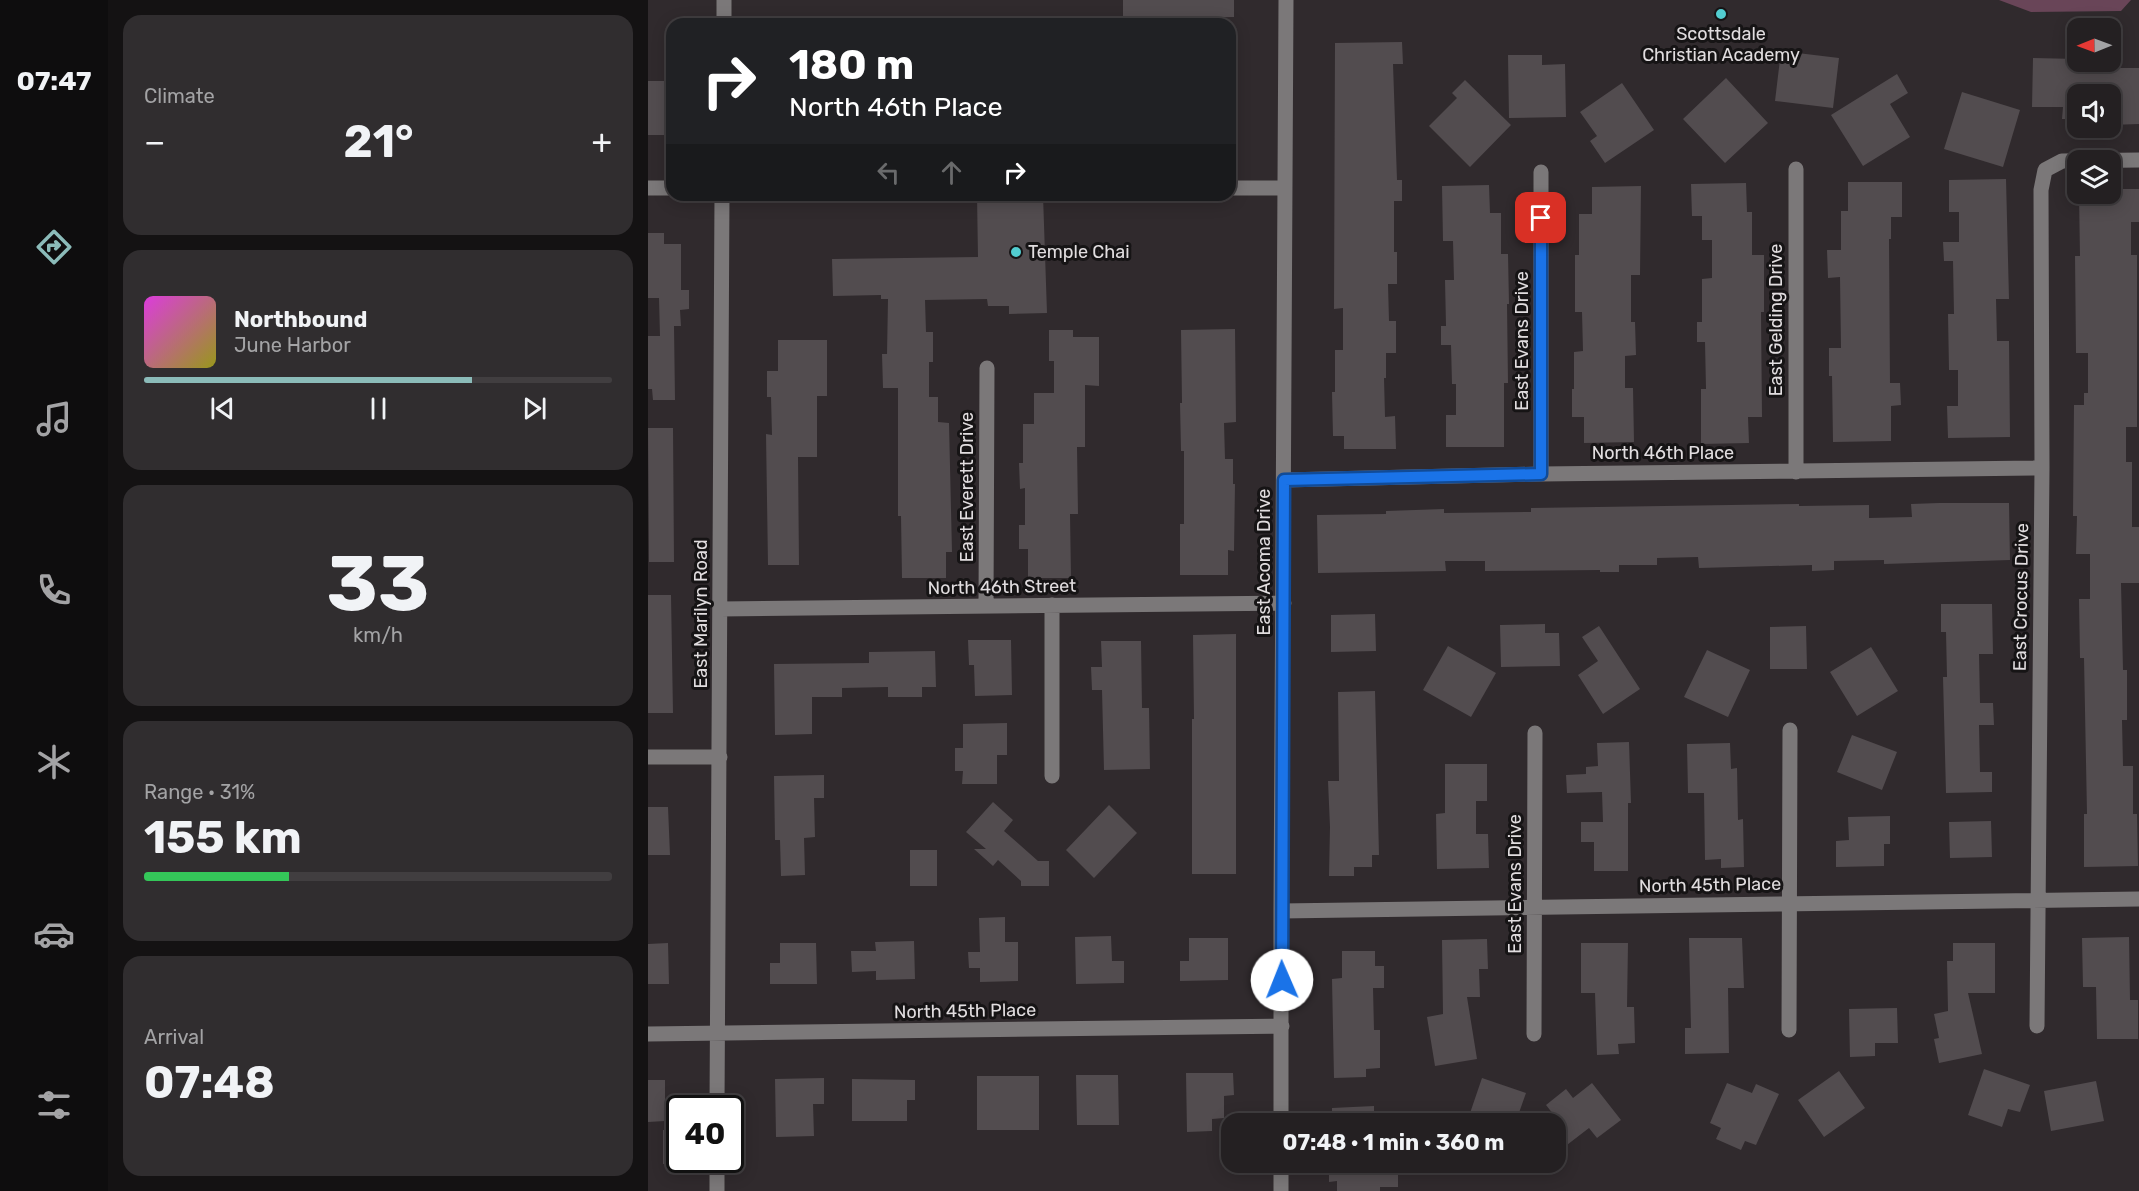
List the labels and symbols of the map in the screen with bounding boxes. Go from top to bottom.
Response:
marker: Scottsdale Christian Academy [1714,7,1728,21]
north arrow [2067,18,2121,72]
place label: Scottsdale Christian Academy [1642,23,1800,66]
pin [1515,192,1566,243]
place label: Temple Chai [1028,241,1130,263]
street label: East Gelding Drive [1765,244,1787,396]
marker: Temple Chai [1009,245,1023,259]
street label: East Evans Drive [1511,271,1533,411]
street label: East Everett Drive [956,412,978,562]
street label: North 46th Place [1592,442,1734,464]
street label: East Acoma Drive [1253,489,1275,635]
street label: East Crocus Drive [2009,523,2033,671]
street label: East Marilyn Road [690,539,712,689]
street label: North 46th Street [928,575,1076,599]
street label: East Evans Drive [1504,814,1526,954]
street label: North 45th Place [1639,873,1781,897]
position arrow [1250,948,1314,1012]
street label: North 45th Place [894,999,1036,1023]
speed limit sign: 40 [666,1095,744,1173]

